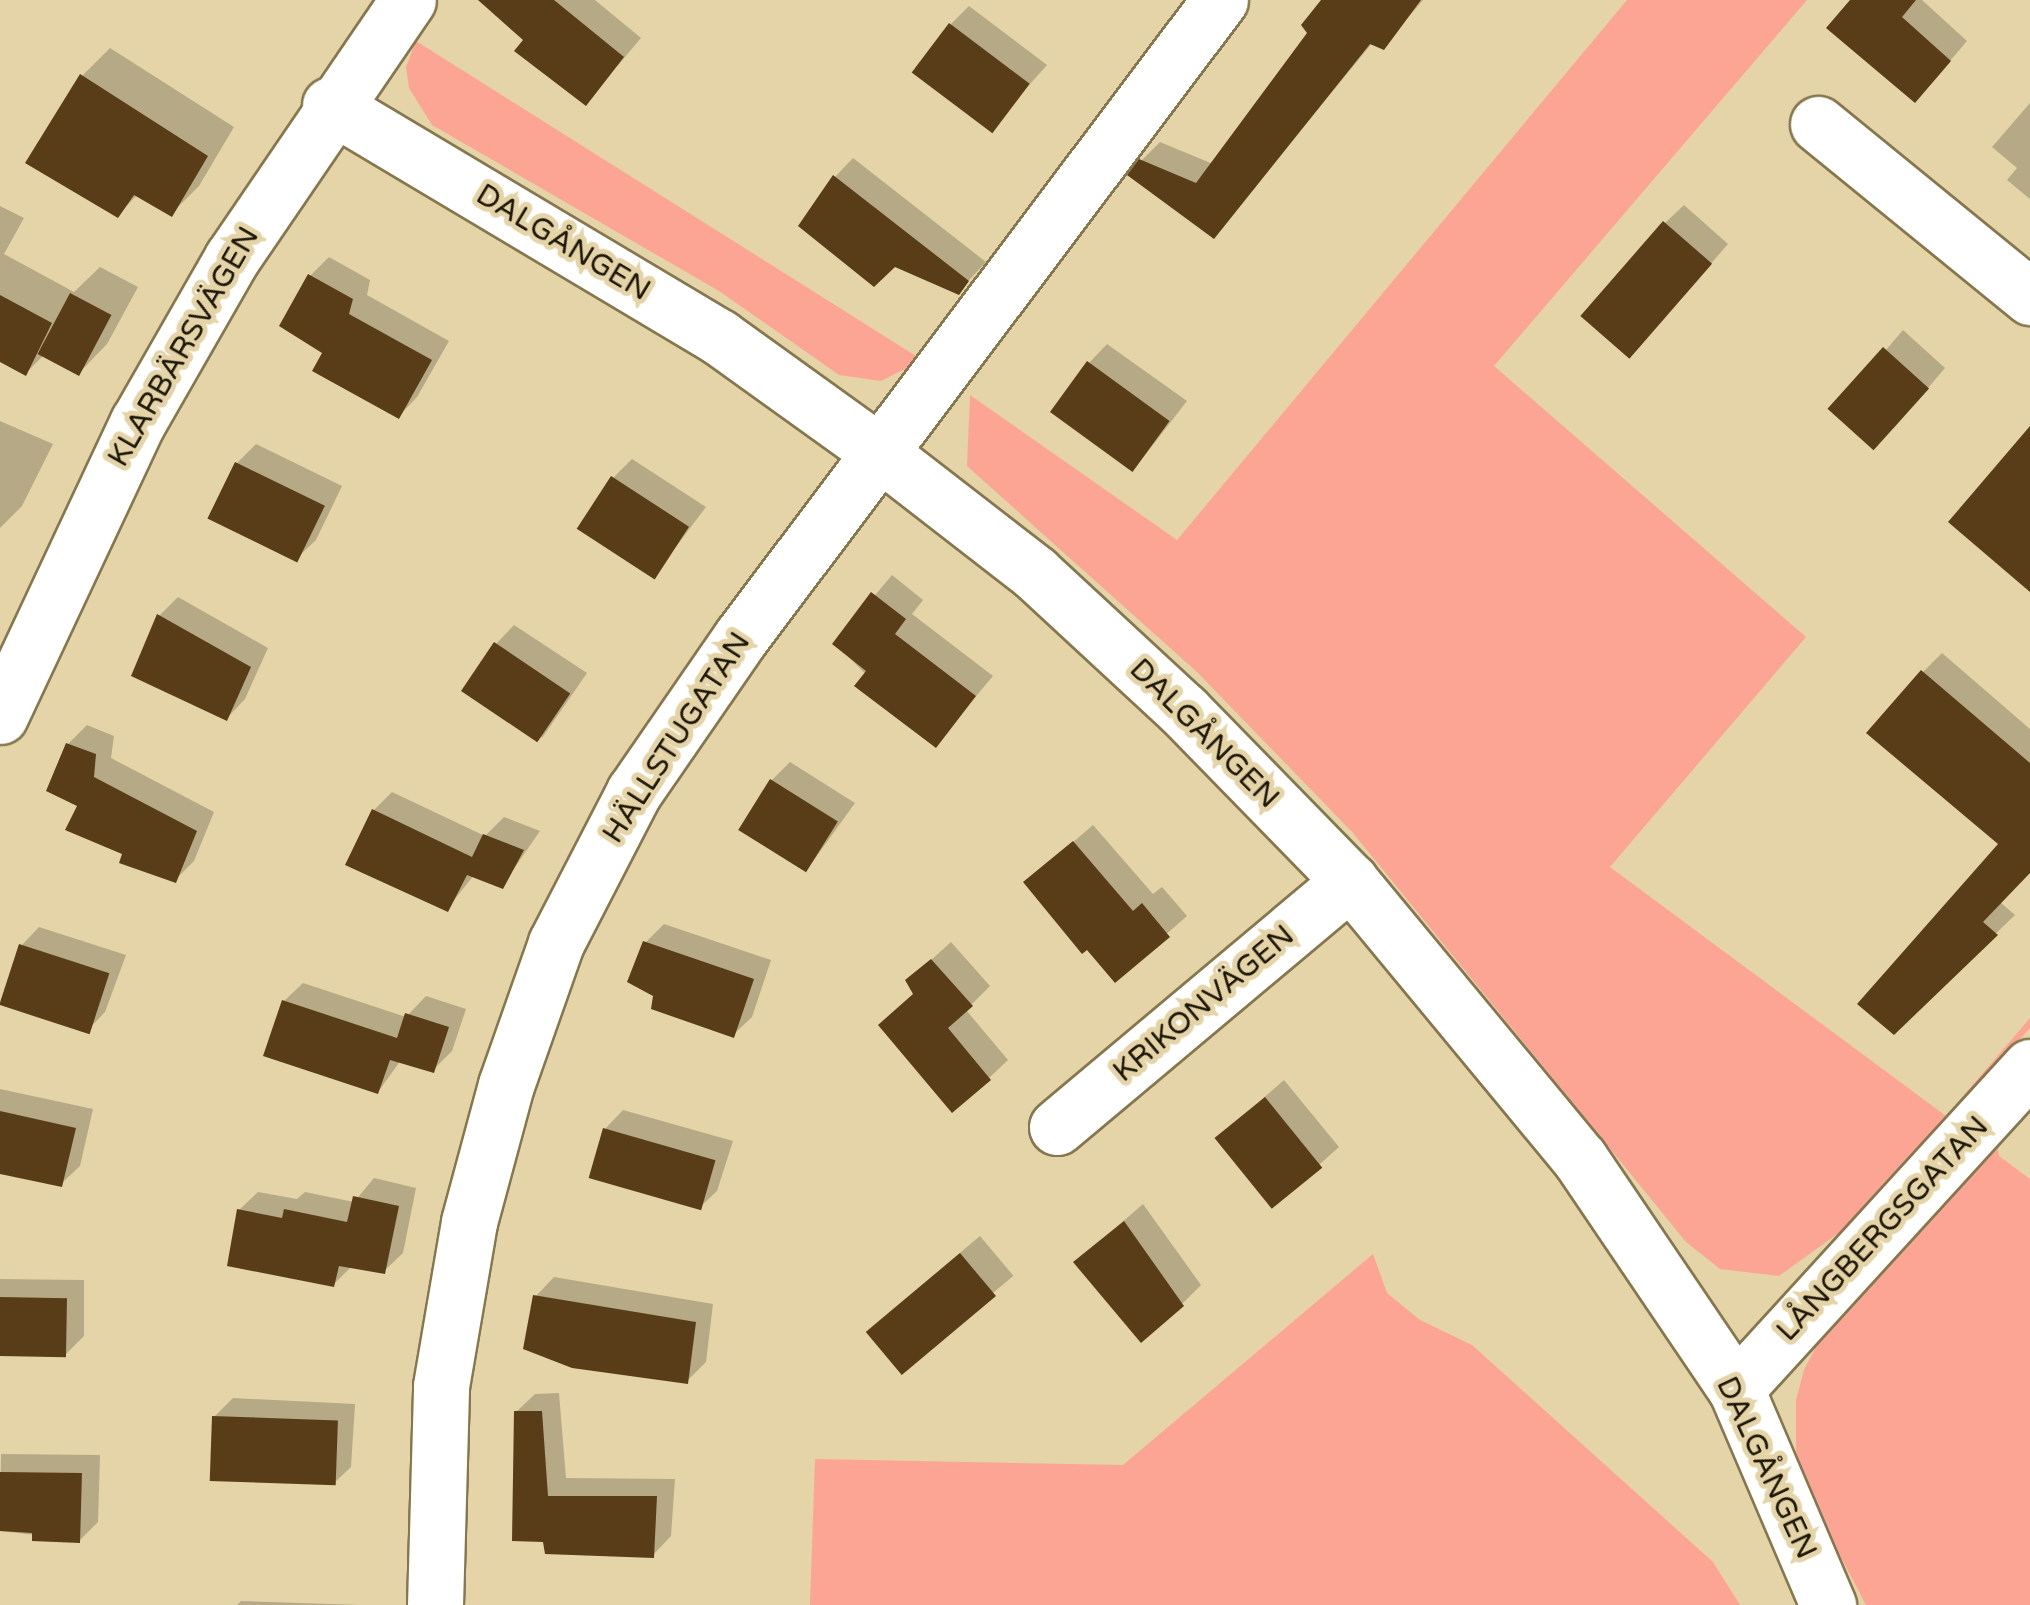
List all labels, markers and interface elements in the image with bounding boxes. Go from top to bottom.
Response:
street label: DALGÅNGEN [469,177,657,309]
street label: KLARBÄRSVÄGEN [101,221,267,473]
street label: HÄLLSTUGATAN [595,626,759,850]
street label: DALGÅNGEN [1122,652,1286,816]
street label: KRIKONVÄGEN [1106,918,1302,1090]
street label: LÅNGBERGSGATAN [1769,1109,1997,1349]
street label: DALGÅNGEN [1708,1371,1824,1565]

